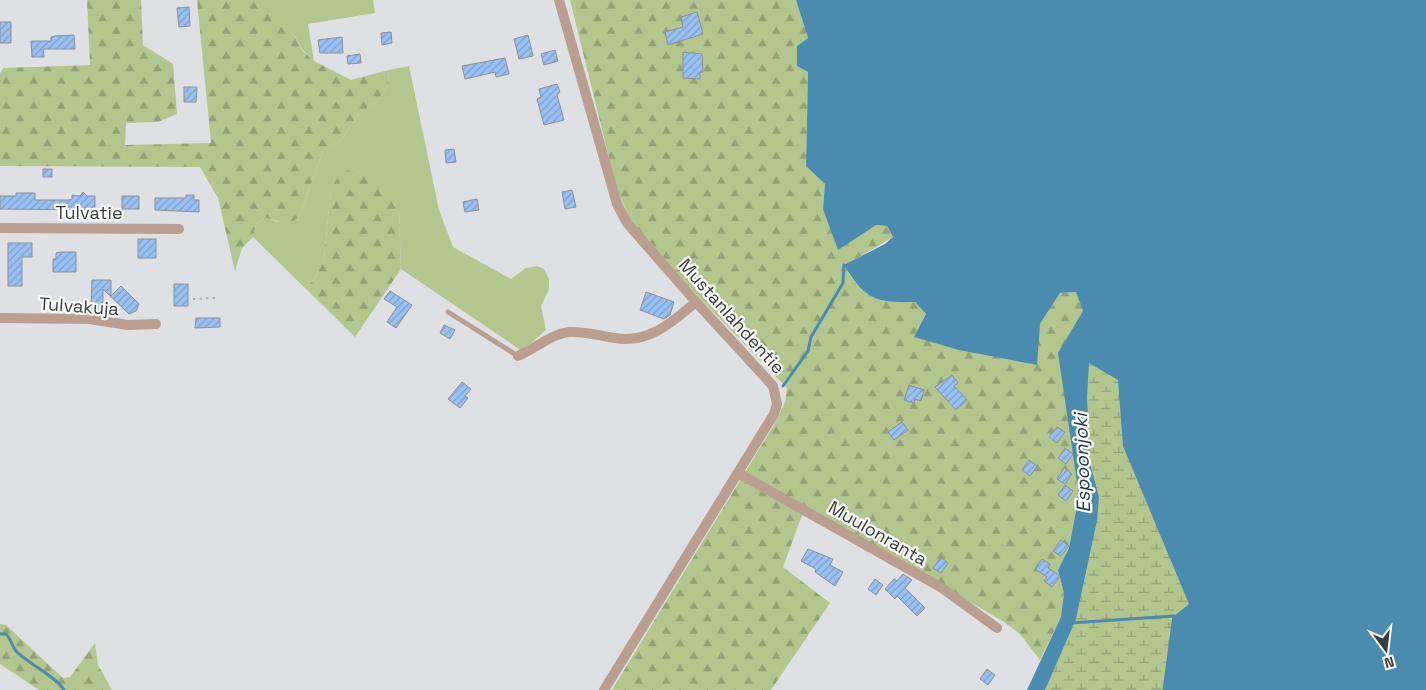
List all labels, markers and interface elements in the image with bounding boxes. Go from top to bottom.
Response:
street label: Tulvatie [55,201,123,224]
street label: Mustanlahdentie [674,253,790,379]
street label: Tulvakuja [38,292,120,320]
water label: Espoonjoki [1068,411,1096,513]
street label: Muulonranta [824,495,932,571]
north arrow [1361,625,1411,675]
text: N [1382,653,1396,672]

